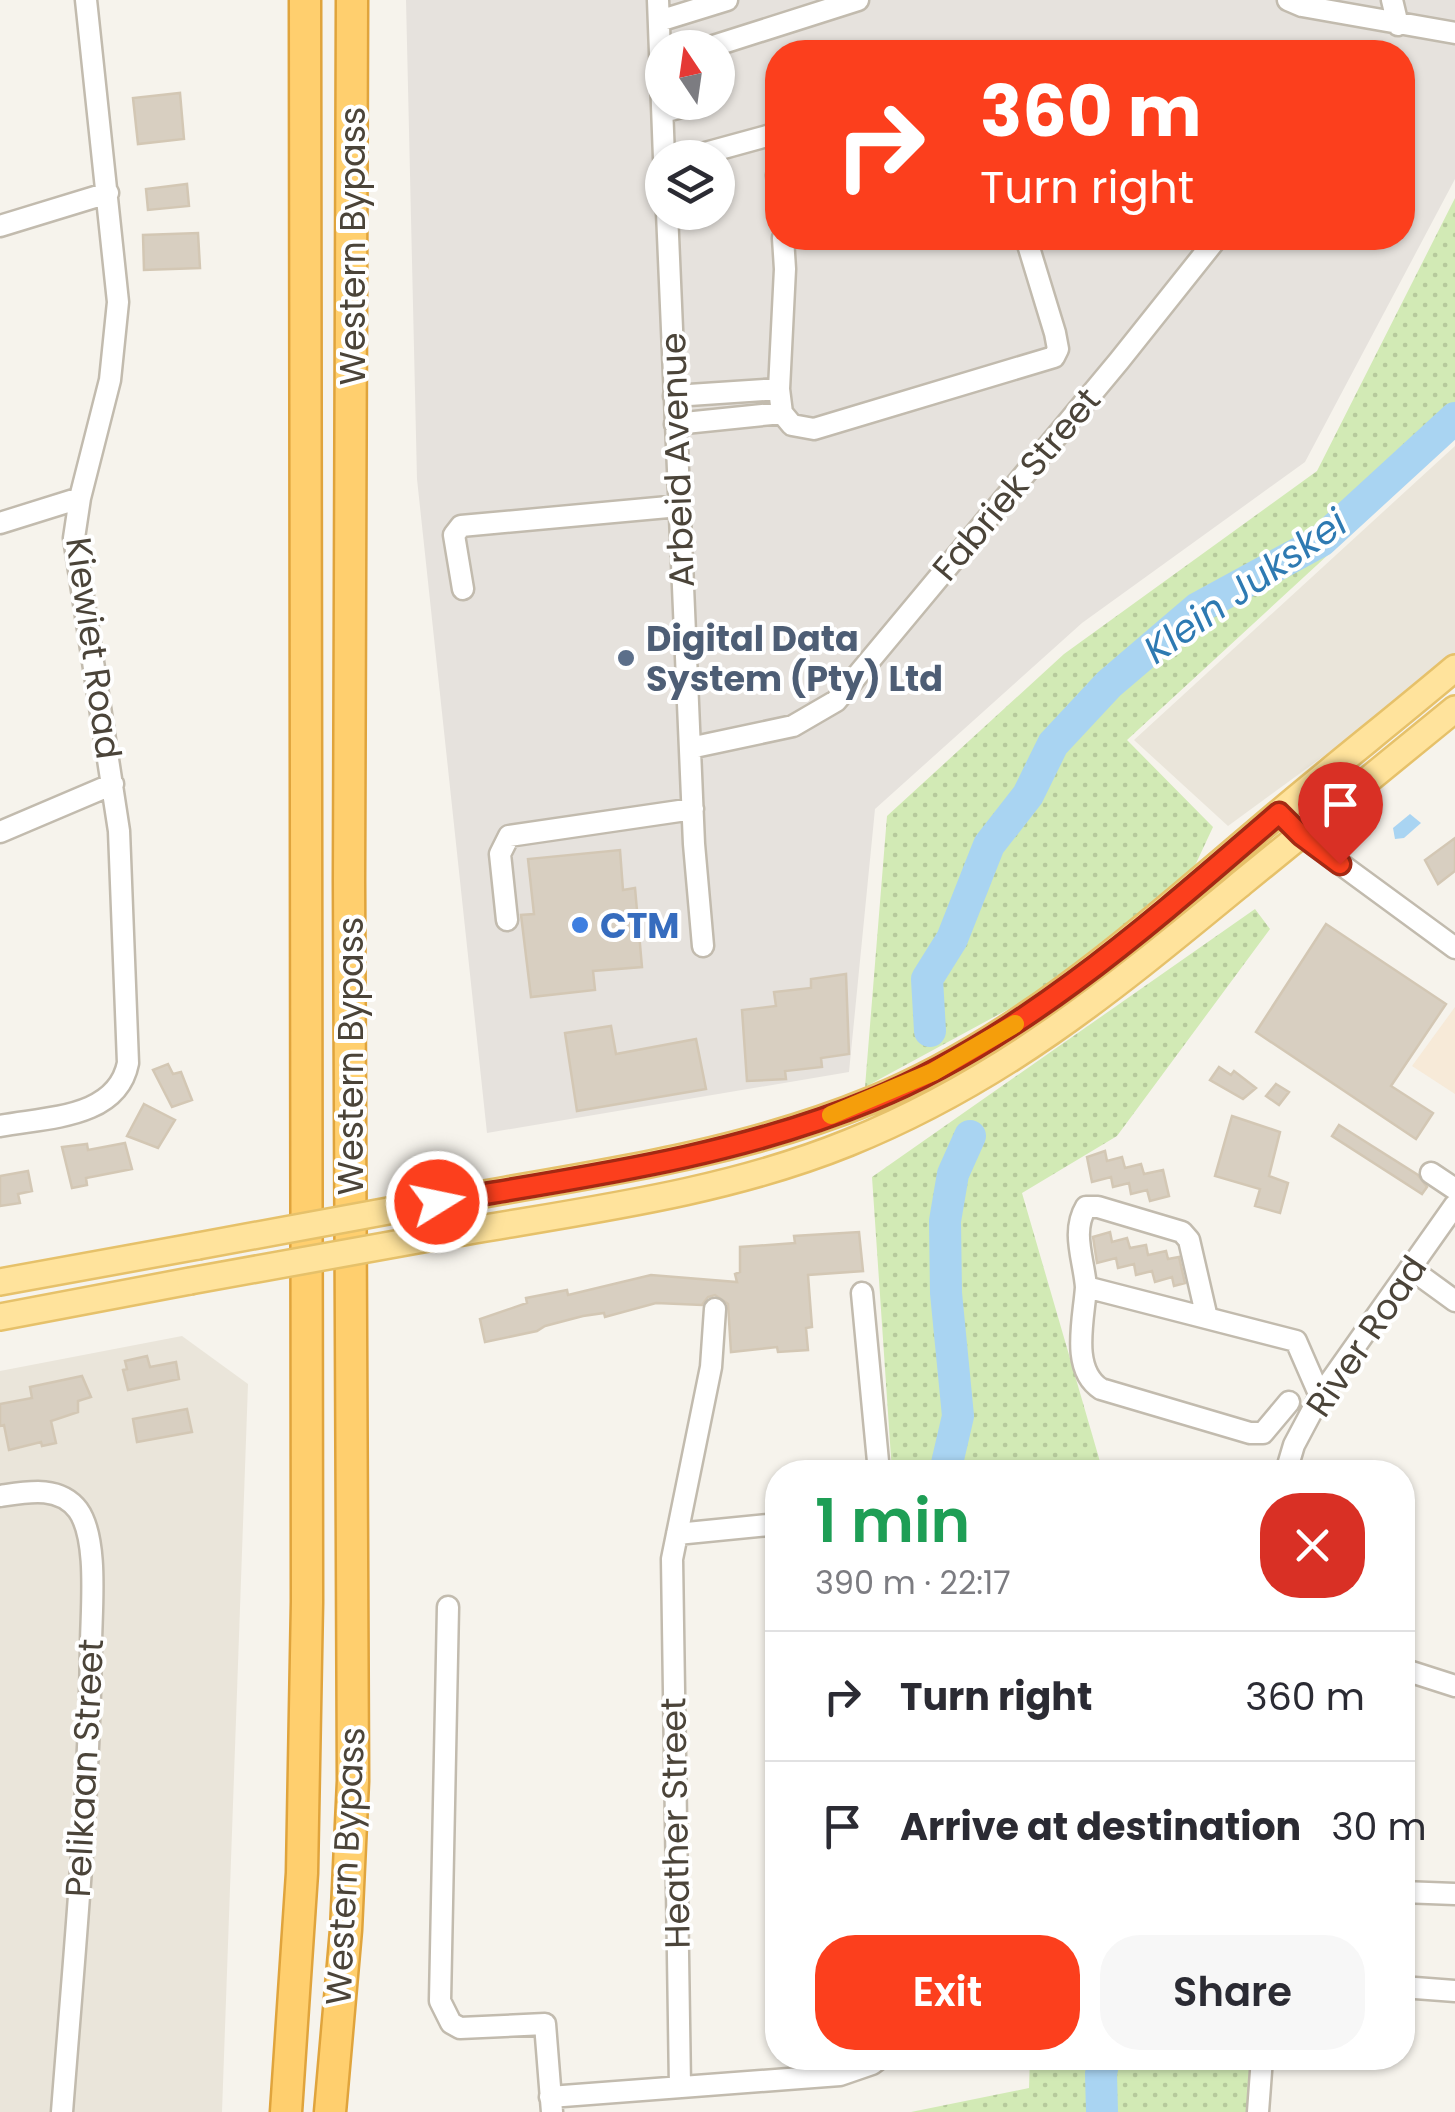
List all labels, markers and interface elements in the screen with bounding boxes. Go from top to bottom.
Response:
north arrow [645,30,735,120]
map controls [645,30,735,230]
text: 360 m [980,62,1202,161]
icon: right [815,80,945,210]
street label: Western Bypass [328,107,377,385]
button: layers [645,140,735,230]
text: Turn right [980,156,1194,219]
street label: Arbeid Avenue [648,332,706,588]
street label: Fabriek Street [921,377,1111,591]
water label: Klein Jukskei [1133,496,1358,676]
street label: Kiewiet Road [54,534,134,762]
place label: Digital Data System (Pty) Ltd [646,614,943,703]
marker: Digital Data System (Pty) Ltd [615,647,637,669]
pin [1298,762,1383,865]
icon: arrive [1313,777,1368,832]
place label: CTM [600,901,680,950]
marker: CTM [569,914,591,936]
street label: Western Bypass [326,917,375,1195]
position arrow [385,1150,489,1254]
street label: River Road [1294,1246,1438,1426]
text: 1 min [815,1479,970,1563]
button: close [1260,1493,1365,1598]
text: 390 m · 22:17 [815,1560,1011,1605]
street label: Pelikaan Street [53,1638,115,1898]
icon: right [815,1669,870,1724]
text: Turn right [900,1670,1092,1723]
text: 360 m [1245,1670,1365,1723]
street label: Heather Street [648,1697,702,1949]
street label: Western Bypass [313,1726,377,2006]
icon: arrive [815,1799,870,1854]
text: Arrive at destination [900,1800,1301,1853]
text: 30 m [1331,1800,1427,1853]
button: Exit [815,1935,1080,2050]
button: Share [1100,1935,1365,2050]

